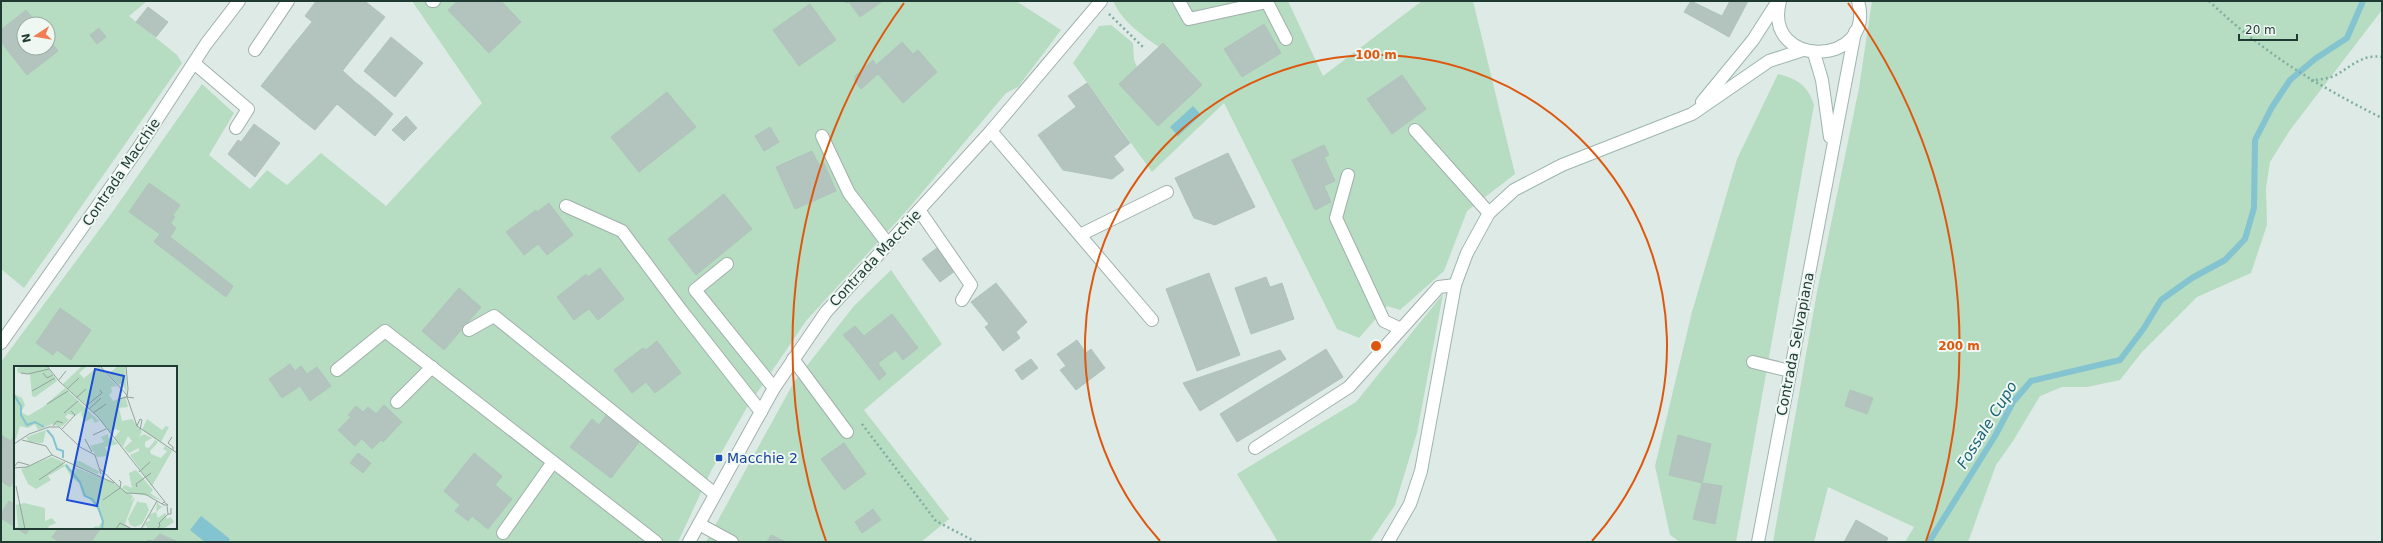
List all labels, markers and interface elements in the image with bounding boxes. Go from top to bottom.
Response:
north arrow [16,16,56,56]
scale bar [2239,16,2297,42]
text: 20 m [2245,23,2276,37]
text: N [19,32,34,44]
text: 100 m [1355,48,1397,62]
street label: Contrada Macchie [79,115,163,229]
street label: Contrada Macchie [826,206,924,310]
street label: Contrada Selvapiana [1773,271,1817,417]
centre of rings [1369,339,1383,353]
text: 200 m [1938,339,1980,353]
inset map [14,366,177,529]
water label: Fossale Cupo [1953,378,2021,472]
place label: Macchie 2 [727,450,798,466]
marker: Macchie 2 [714,453,724,463]

